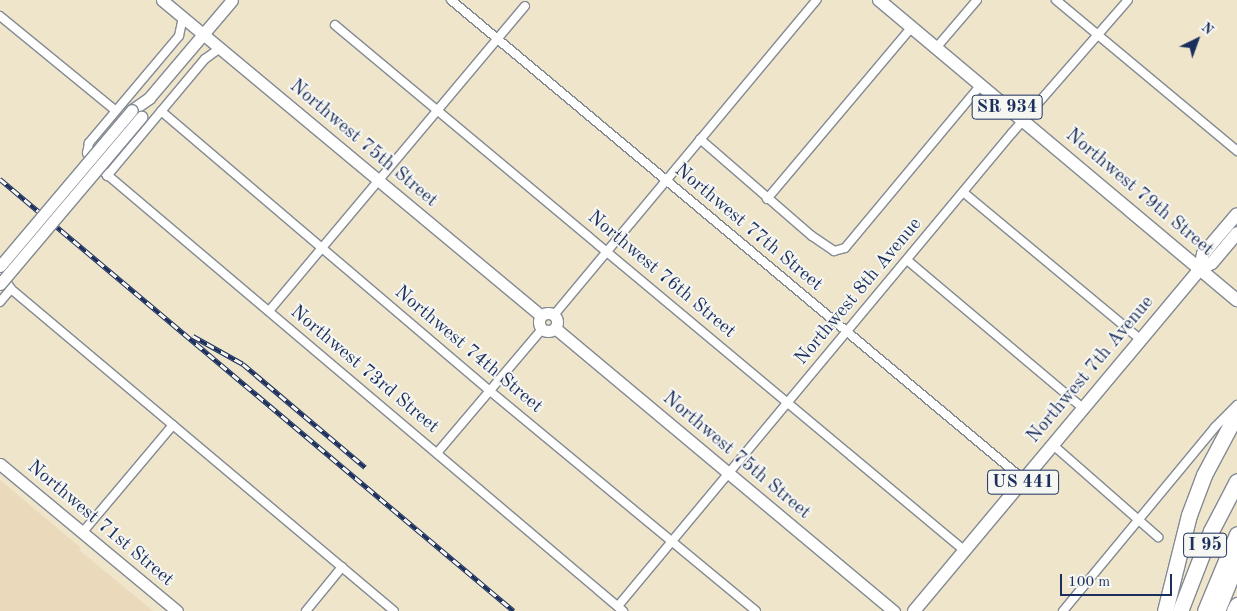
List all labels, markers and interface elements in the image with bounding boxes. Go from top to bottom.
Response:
north arrow [1172,15,1222,65]
text: N [1198,20,1216,38]
street label: Northwest 75th Street [284,75,442,213]
road number: SR 934 [971,91,1043,122]
street label: Northwest 79th Street [1060,124,1218,262]
street label: Northwest 77th Street [669,159,827,297]
street label: Northwest 76th Street [582,206,740,344]
street label: Northwest 8th Avenue [791,214,927,370]
street label: Northwest 74th Street [389,281,547,419]
street label: Northwest 7th Avenue [1023,292,1159,448]
street label: Northwest 73rd Street [285,301,443,439]
street label: Northwest 75th Street [657,387,815,525]
street label: Northwest 71st Street [22,456,178,592]
road number: US 441 [987,467,1059,498]
road number: I 95 [1182,530,1228,560]
scale bar [1062,564,1174,596]
text: 100 m [1068,575,1110,590]

